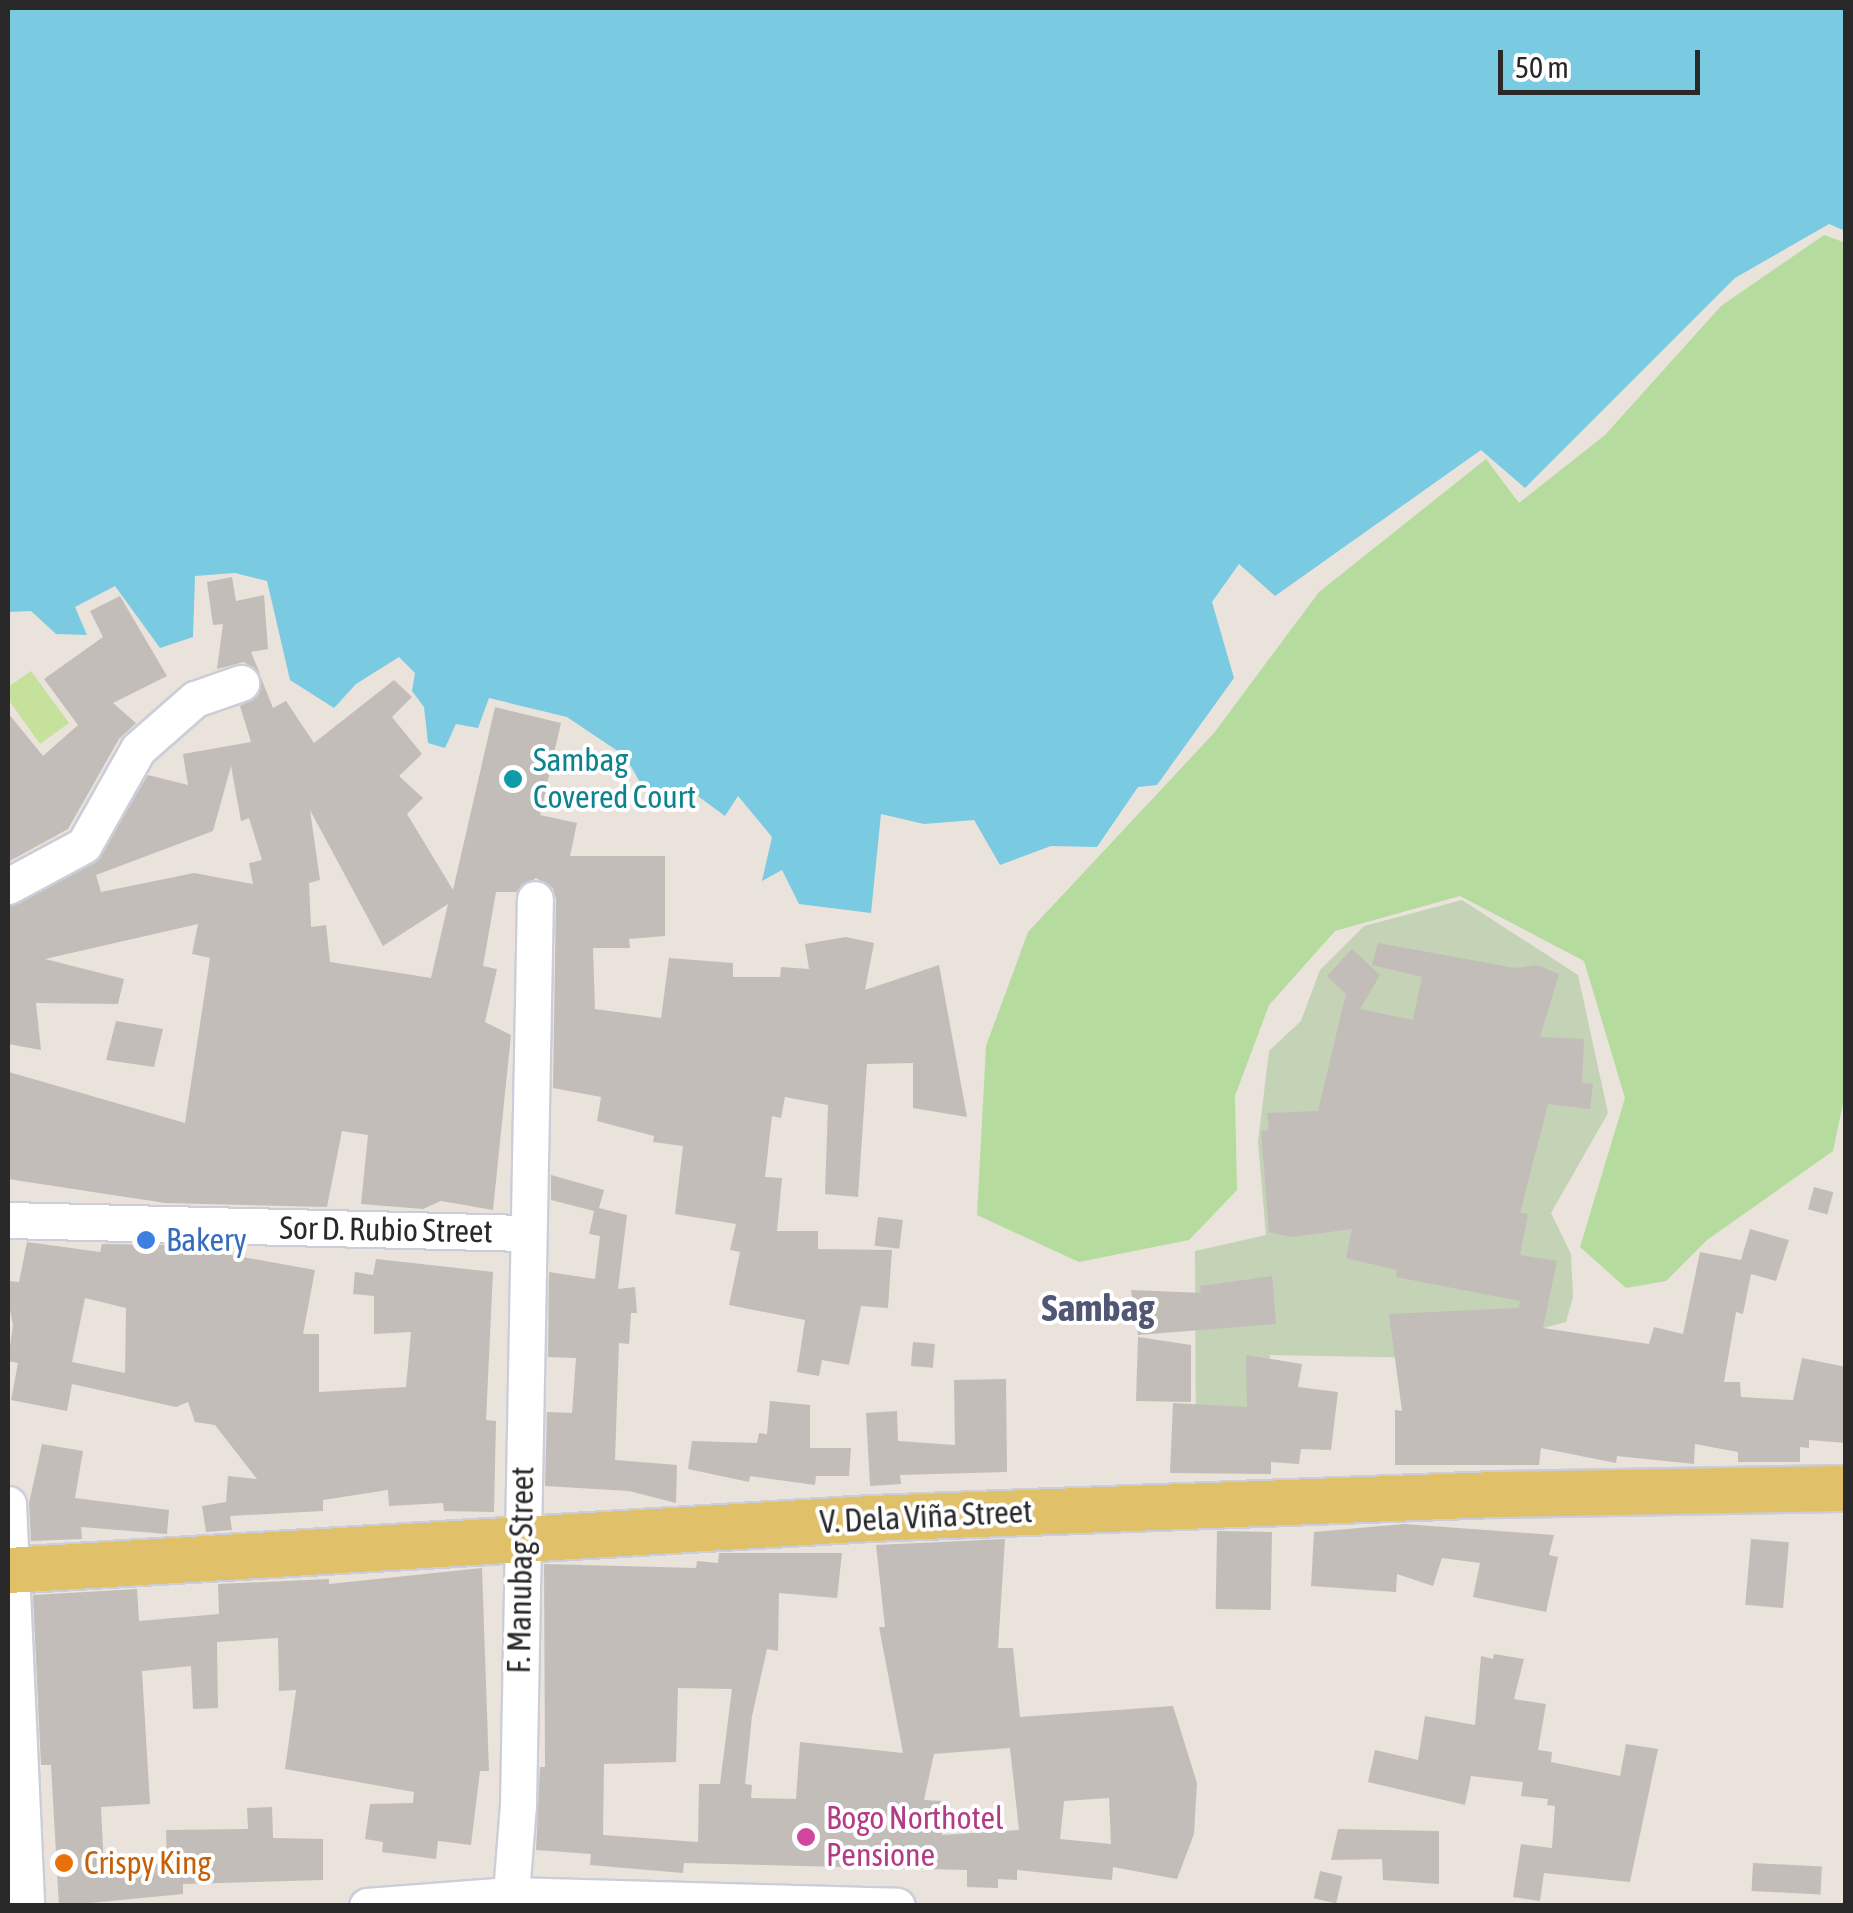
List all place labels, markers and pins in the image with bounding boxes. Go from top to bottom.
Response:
place label: Sambag Covered Court [533,742,696,817]
marker: Sambag Covered Court [502,768,524,790]
place label: Bakery [166,1221,247,1259]
marker: Bakery [135,1229,157,1251]
place label: Bogo Northotel Pensione [826,1800,1003,1875]
marker: Bogo Northotel Pensione [795,1826,817,1848]
place label: Crispy King [84,1844,211,1882]
marker: Crispy King [53,1852,75,1874]

